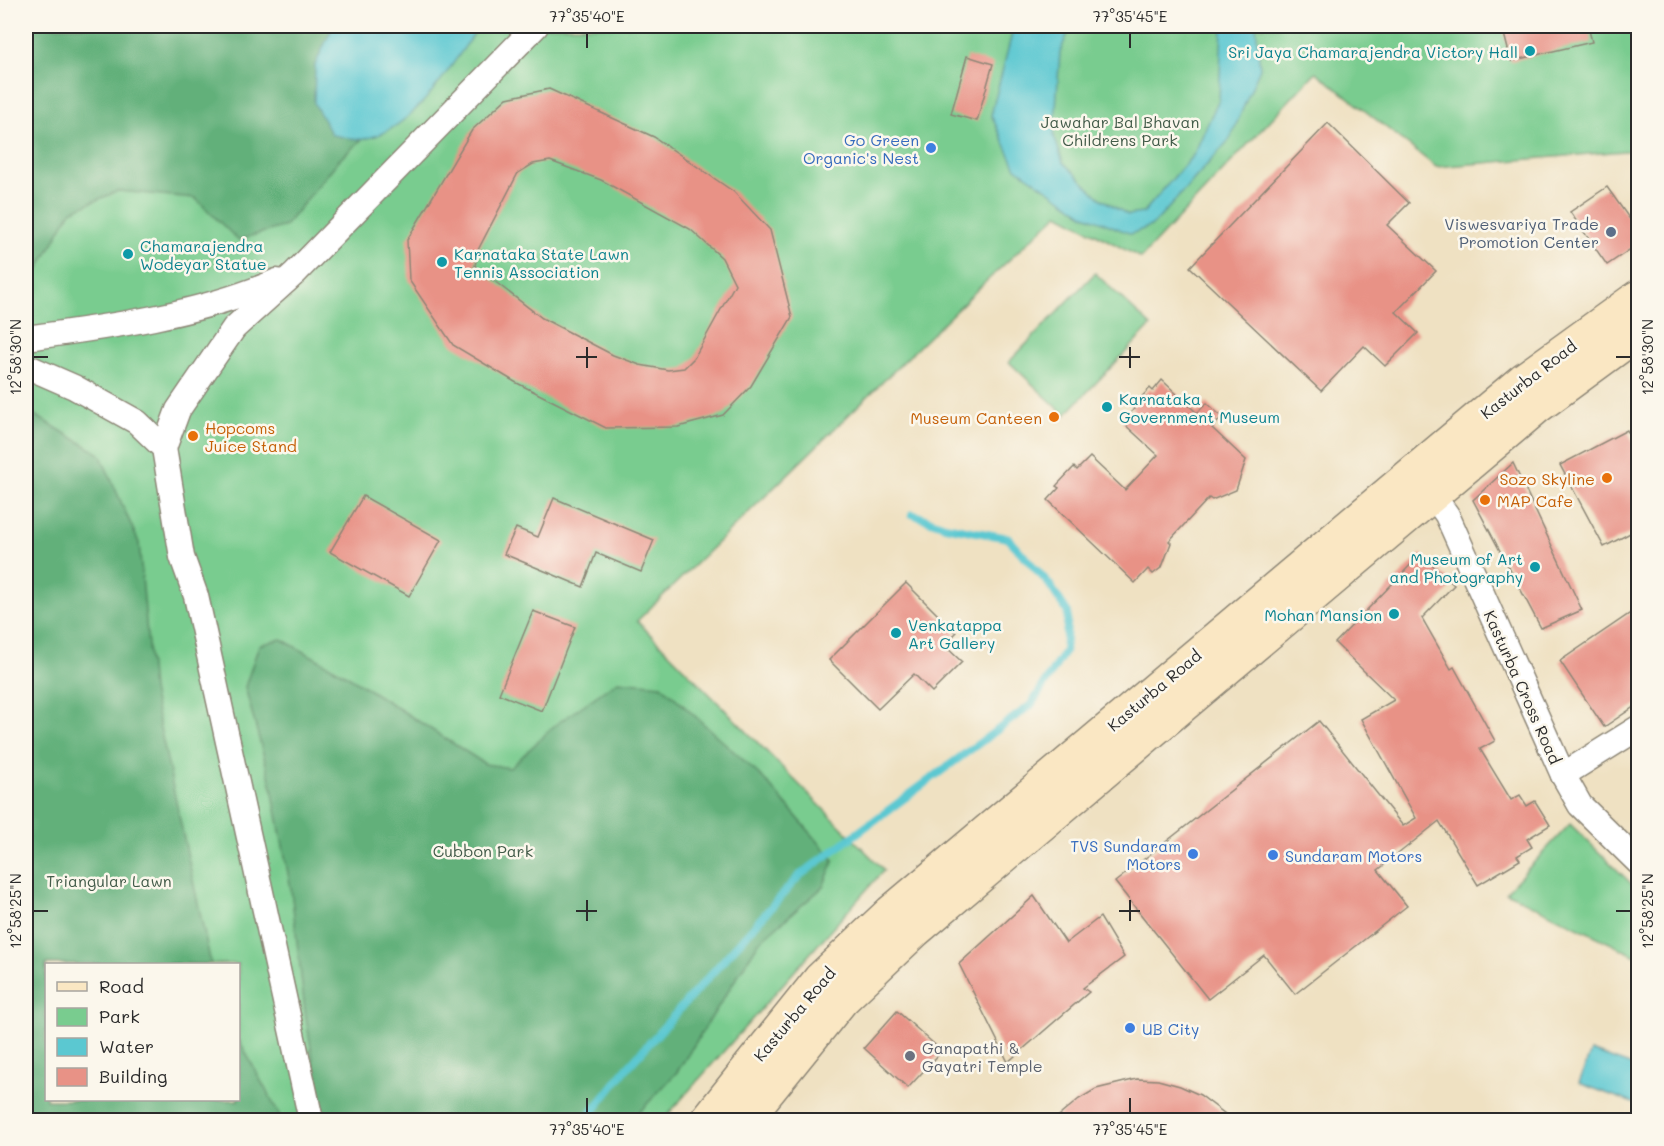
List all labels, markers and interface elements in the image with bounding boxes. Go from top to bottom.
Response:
text: 77°35'40"E [549,6,625,26]
text: 77°35'45"E [1093,6,1168,26]
place label: Sri Jaya Chamarajendra Victory Hall [1228,41,1518,62]
marker: Sri Jaya Chamarajendra Victory Hall [1523,44,1537,58]
park label: Jawahar Bal Bhavan Childrens Park [1041,111,1199,150]
place label: Go Green Organic's Nest [803,129,919,168]
marker: Go Green Organic's Nest [924,141,938,155]
place label: Viswesvariya Trade Promotion Center [1444,213,1599,252]
marker: Viswesvariya Trade Promotion Center [1604,225,1618,239]
place label: Chamarajendra Wodeyar Statue [140,235,267,274]
place label: Karnataka State Lawn Tennis Association [454,243,629,282]
marker: Chamarajendra Wodeyar Statue [121,247,135,261]
marker: Karnataka State Lawn Tennis Association [435,255,449,269]
text: 12°58'30"N [5,319,25,395]
text: 12°58'30"N [1637,319,1657,395]
street label: Kasturba Road [1476,335,1580,423]
place label: Karnataka Government Museum [1119,388,1280,427]
marker: Karnataka Government Museum [1100,400,1114,414]
place label: Museum Canteen [910,407,1042,428]
marker: Museum Canteen [1047,410,1061,424]
place label: Hopcoms Juice Stand [205,417,297,456]
marker: Hopcoms Juice Stand [186,429,200,443]
place label: Sozo Skyline [1499,468,1595,489]
marker: Sozo Skyline [1600,471,1614,485]
place label: MAP Cafe [1497,490,1573,511]
marker: MAP Cafe [1478,493,1492,507]
place label: Museum of Art and Photography [1390,548,1523,587]
marker: Museum of Art and Photography [1528,560,1542,574]
place label: Mohan Mansion [1264,604,1382,625]
marker: Mohan Mansion [1387,607,1401,621]
street label: Kasturba Cross Road [1480,607,1566,767]
place label: Venkatappa Art Gallery [908,614,1002,653]
marker: Venkatappa Art Gallery [889,626,903,640]
street label: Kasturba Road [1103,645,1205,735]
place label: TVS Sundaram Motors [1070,835,1181,874]
park label: Cubbon Park [433,840,533,861]
place label: Sundaram Motors [1285,845,1422,866]
marker: TVS Sundaram Motors [1186,847,1200,861]
marker: Sundaram Motors [1266,848,1280,862]
park label: Triangular Lawn [46,870,172,891]
text: 12°58'25"N [5,873,25,949]
text: 12°58'25"N [1637,873,1657,949]
legend [45,963,240,1101]
street label: Kasturba Road [749,963,839,1065]
text: Road [99,974,144,998]
text: Park [99,1004,140,1028]
place label: UB City [1142,1018,1199,1039]
marker: UB City [1123,1021,1137,1035]
text: Water [99,1034,154,1058]
place label: Ganapathi & Gayatri Temple [922,1037,1043,1076]
marker: Ganapathi & Gayatri Temple [903,1049,917,1063]
text: Building [99,1064,167,1088]
text: 77°35'40"E [549,1119,625,1139]
text: 77°35'45"E [1093,1119,1168,1139]

